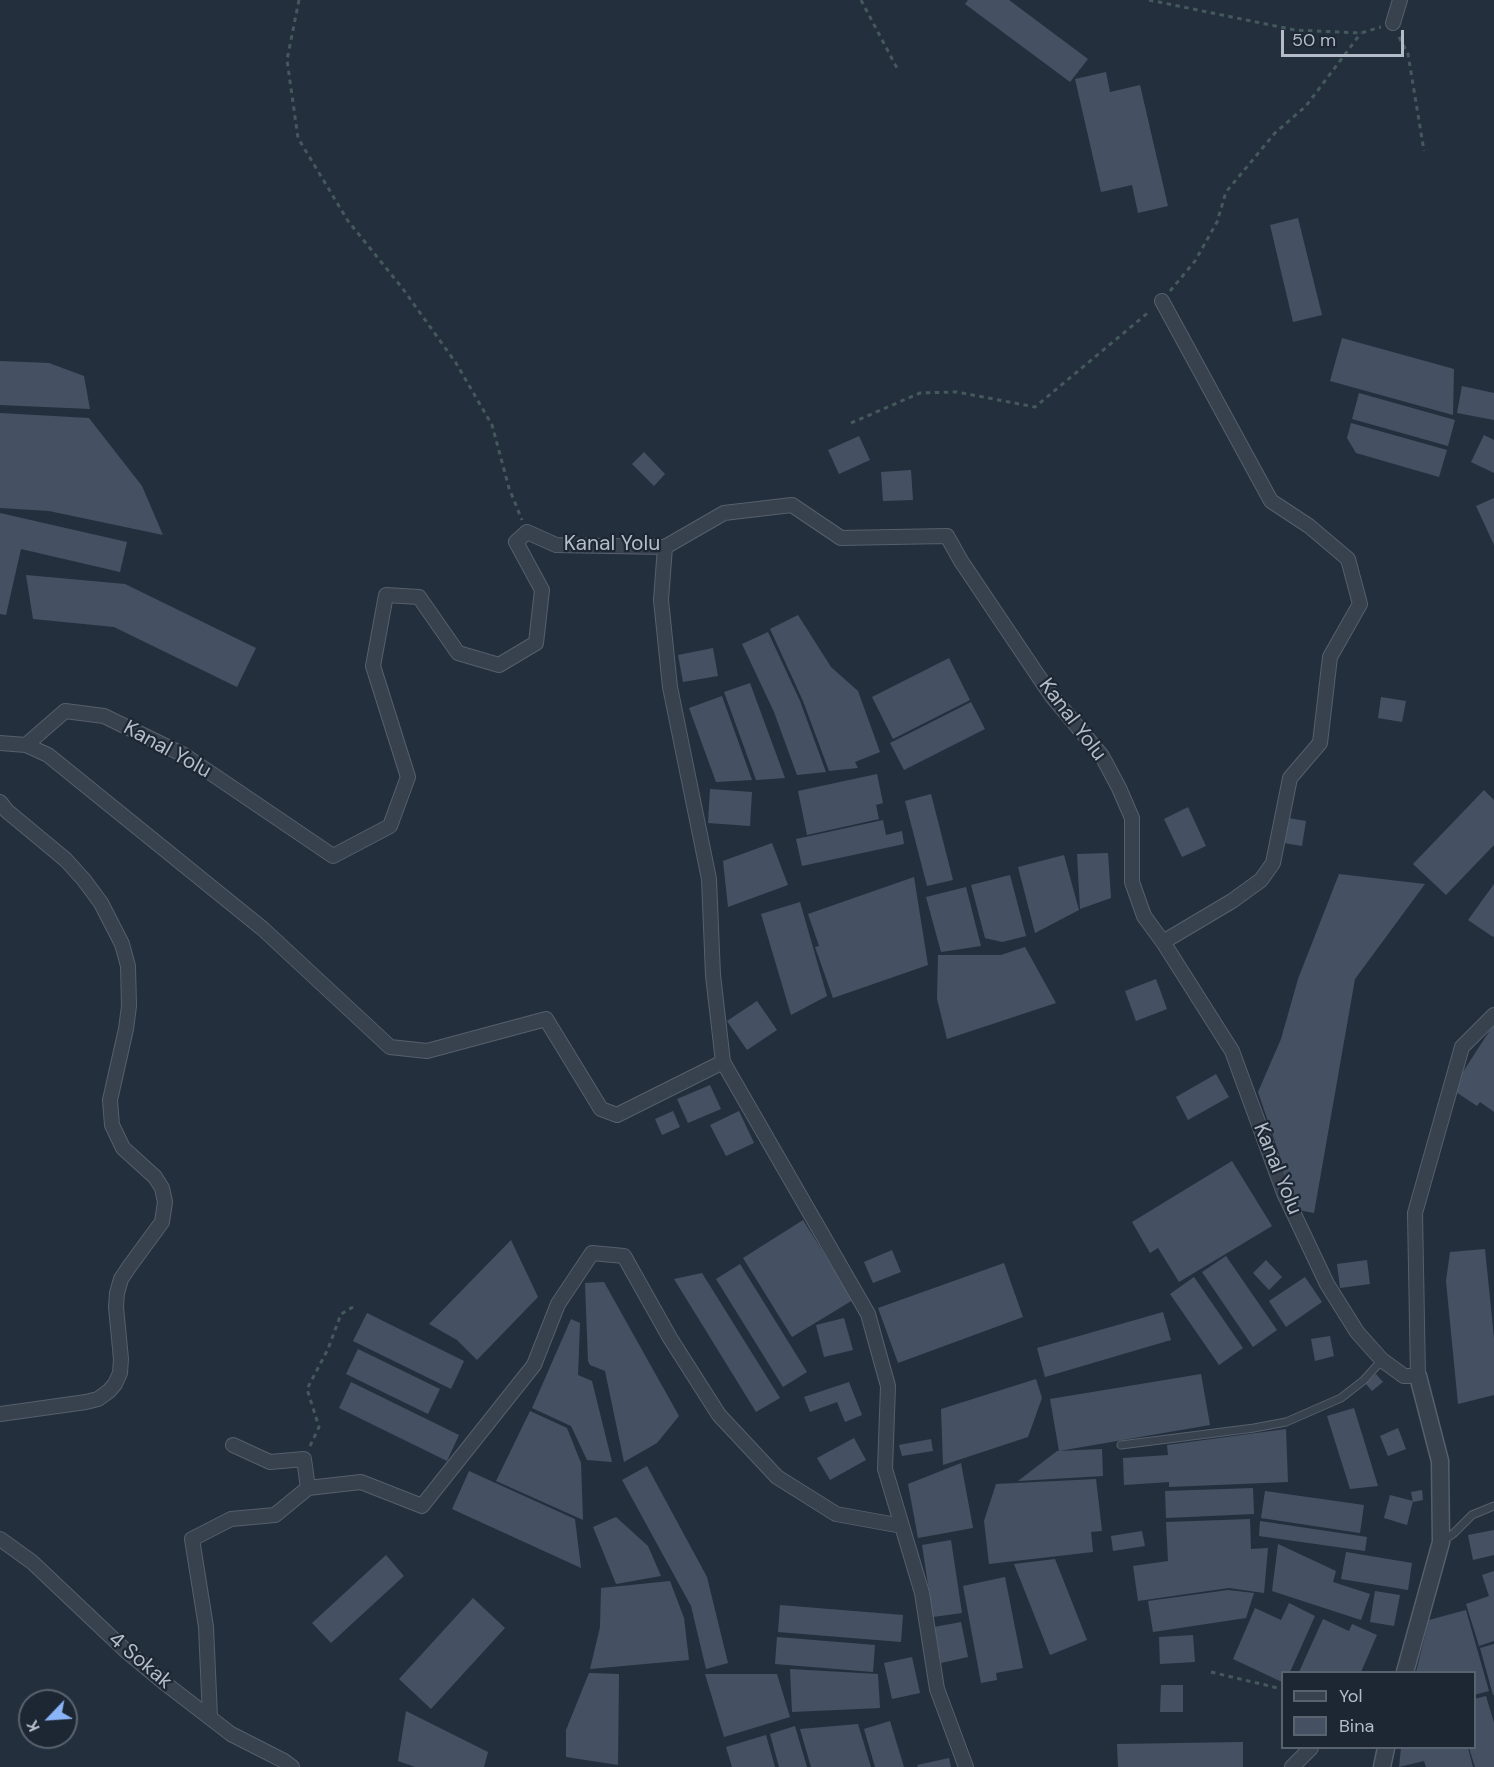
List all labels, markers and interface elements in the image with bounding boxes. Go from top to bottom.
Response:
scale bar [1284,18,1407,56]
text: 50 m [1292,28,1336,52]
street label: Kanal Yolu [564,531,660,557]
street label: Kanal Yolu [1033,674,1111,766]
street label: Kanal Yolu [119,716,215,784]
street label: Kanal Yolu [1247,1120,1307,1218]
street label: 4 Sokak [103,1627,177,1695]
legend [1281,1671,1476,1749]
text: Yol [1339,1684,1363,1708]
north arrow [18,1689,78,1749]
text: Bina [1339,1714,1374,1738]
text: K [21,1717,45,1735]

